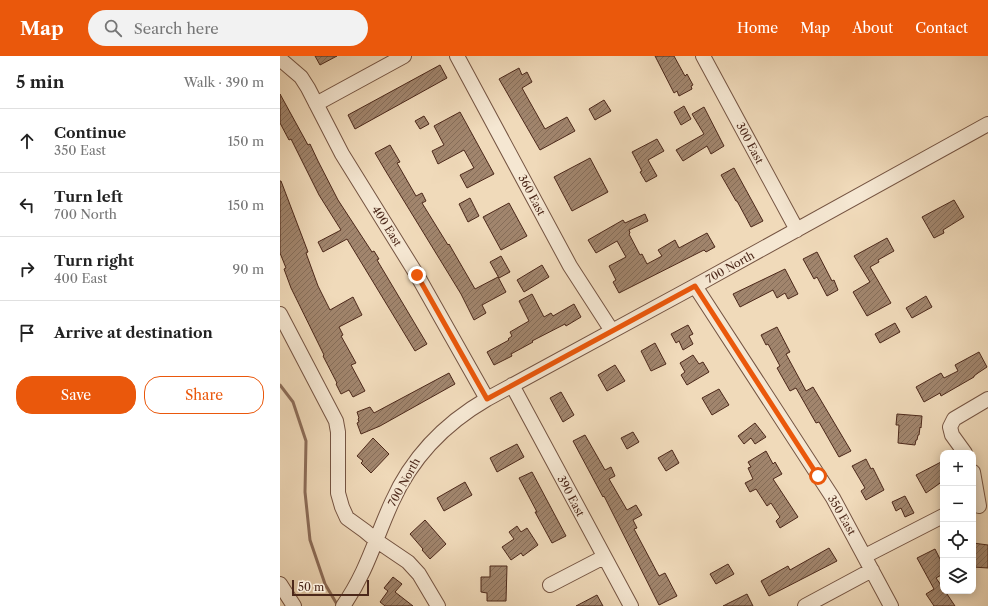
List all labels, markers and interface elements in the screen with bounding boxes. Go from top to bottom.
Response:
search box [88,10,368,46]
text: Map [20,17,64,40]
icon: search [102,17,124,39]
text: Search here [134,19,219,38]
text: Home [737,19,778,37]
text: Map [800,19,830,37]
text: About [852,19,893,37]
text: Contact [915,19,968,37]
text: 5 min [16,72,64,92]
text: Walk · 390 m [184,74,264,90]
street label: 300 East [733,120,767,166]
text: Continue [54,123,126,142]
icon: ahead [16,130,38,152]
text: 150 m [228,133,264,149]
text: 350 East [54,142,106,158]
street label: 360 East [515,172,549,218]
text: Turn left [54,187,123,206]
icon: left [16,194,38,216]
text: 150 m [228,197,264,213]
street label: 400 East [369,203,405,249]
text: 700 North [54,206,117,222]
street label: 700 North [703,248,757,286]
text: Turn right [54,251,134,270]
icon: right [16,258,38,280]
text: 90 m [233,261,264,277]
route end [408,266,426,284]
text: 400 East [54,270,107,286]
icon: arrive [16,322,38,344]
text: Arrive at destination [54,323,213,342]
button: Save [16,376,136,414]
button: Share [144,376,264,414]
map controls [940,450,976,594]
button: + [940,450,976,486]
street label: 700 North [385,455,423,509]
route start [809,467,827,485]
street label: 390 East [554,473,588,519]
button: − [940,486,976,522]
street label: 350 East [825,492,859,538]
button: locate [940,522,976,558]
button: layers [940,558,976,594]
scale bar [292,578,369,597]
text: 50 m [298,580,324,594]

